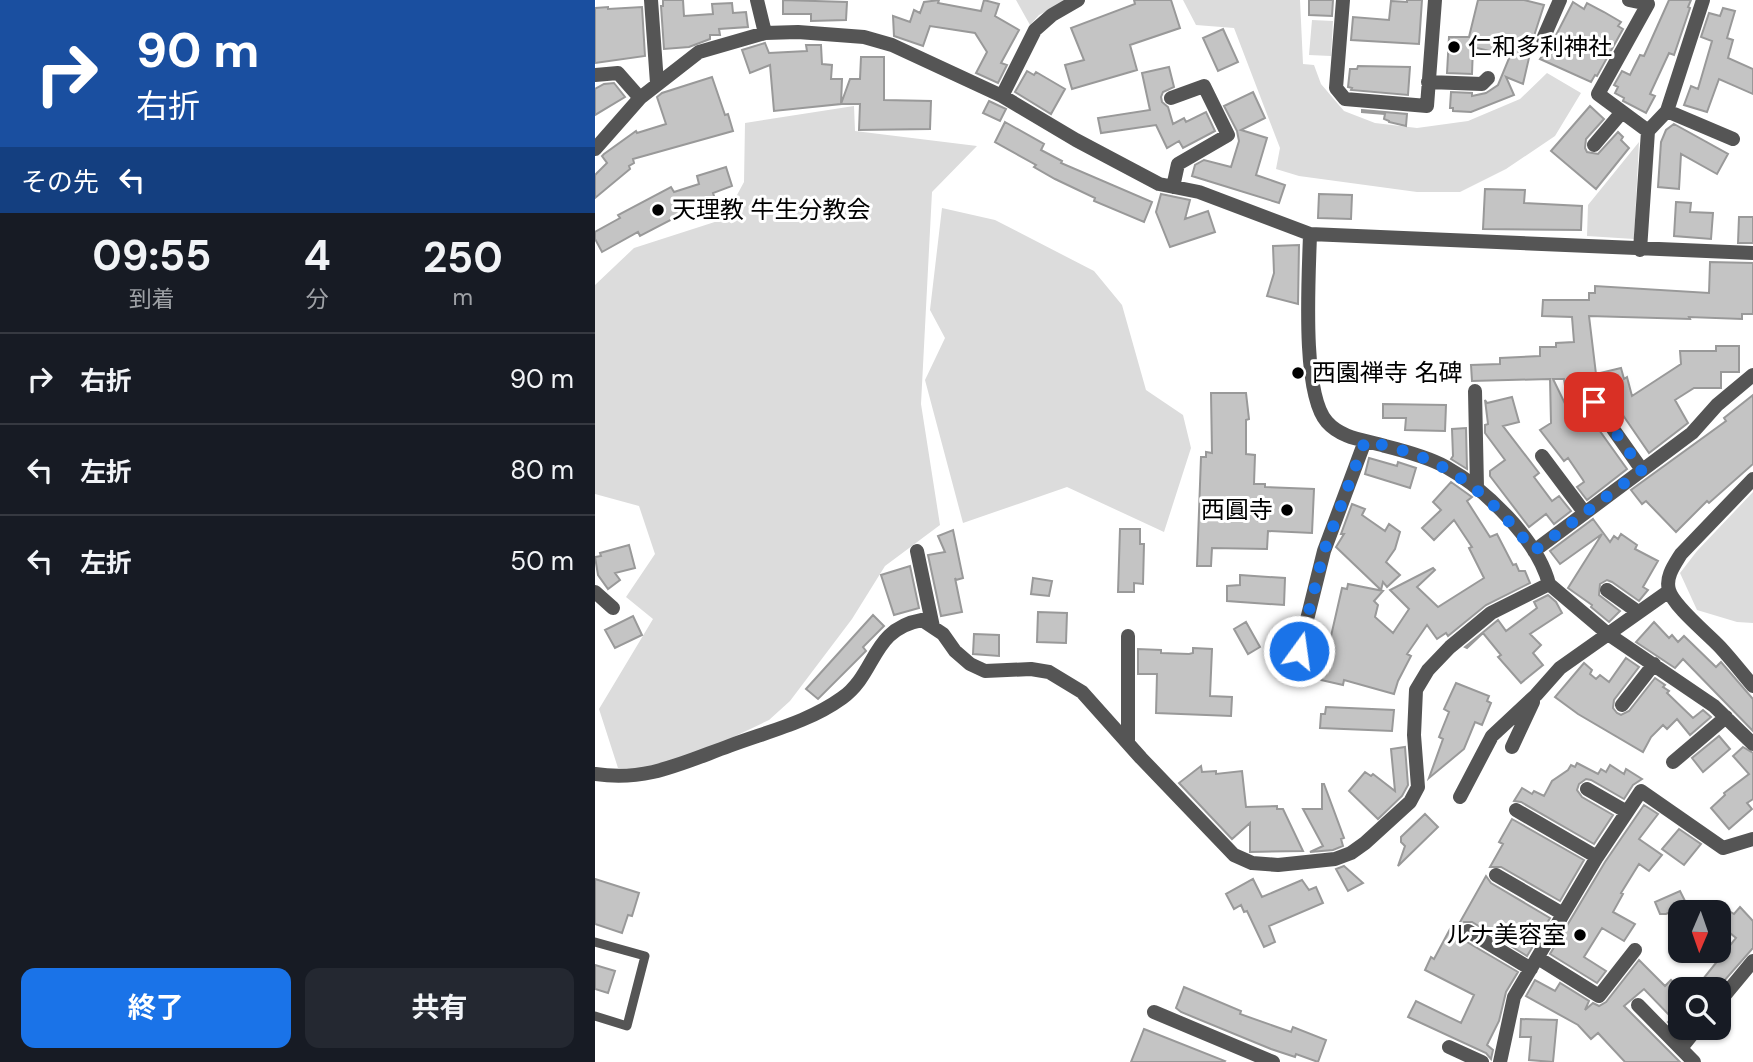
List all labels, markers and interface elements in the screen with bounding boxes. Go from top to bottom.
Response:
text: 90 m [136,18,259,82]
icon: right [21,28,112,119]
place label: 仁和多利神社 [1468,31,1612,62]
marker: 仁和多利神社 [1446,39,1462,55]
text: 右折 [136,85,200,127]
icon: left [113,161,151,199]
text: その先 [21,165,99,199]
place label: 天理教 牛生分教会 [672,194,870,225]
marker: 天理教 牛生分教会 [650,202,666,218]
text: 09:55 [92,228,211,283]
text: 4 [303,228,331,283]
text: 250 [423,230,503,285]
text: m [453,282,473,312]
text: 到着 [129,284,175,314]
text: 分 [306,284,329,314]
place label: 西園禅寺 名碑 [1312,357,1462,388]
icon: right [21,360,59,398]
text: 90 m [510,362,574,396]
text: 右折 [80,364,132,398]
marker: 西園禅寺 名碑 [1290,365,1306,381]
pin [1564,372,1624,432]
icon: arrive [1575,383,1613,421]
icon: left [21,451,59,489]
text: 80 m [510,453,574,487]
text: 左折 [80,455,132,489]
place label: 西圓寺 [1201,494,1273,525]
marker: 西圓寺 [1279,502,1295,518]
icon: left [21,542,59,580]
text: 50 m [510,544,574,578]
text: 左折 [80,546,132,580]
position arrow [1262,614,1336,688]
north arrow [1668,900,1731,962]
map controls [1668,900,1731,1040]
place label: ルナ美容室 [1446,919,1566,950]
marker: ルナ美容室 [1572,927,1588,943]
button: 終了 [21,968,291,1048]
button: 共有 [305,968,574,1048]
button: search [1668,977,1731,1040]

